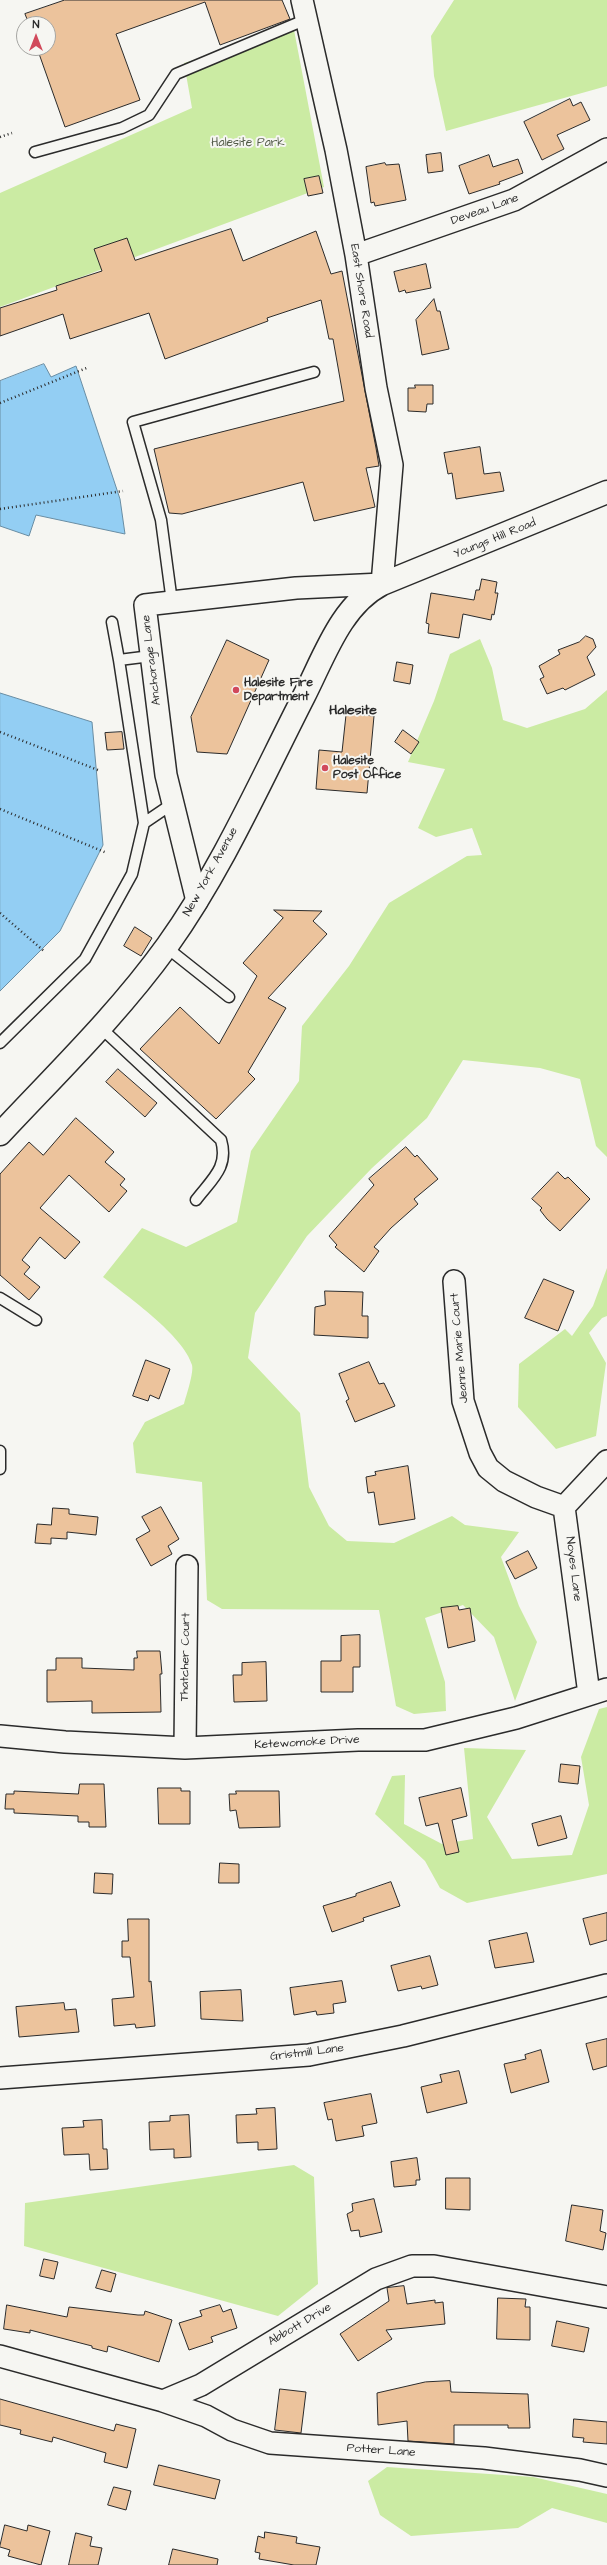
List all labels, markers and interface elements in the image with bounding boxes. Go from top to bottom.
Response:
north arrow [16,16,56,56]
text: N [33,17,39,32]
park label: Halesite Park [211,136,285,150]
street label: Deveau Lane [449,191,521,229]
street label: East Shore Road [346,243,376,339]
street label: Youngs Hill Road [452,516,538,562]
street label: Anchorage Lane [139,614,165,706]
place label: Halesite Fire Department [244,676,313,704]
marker: Halesite Fire Department [231,685,241,695]
district label: Halesite [329,703,377,719]
place label: Halesite Post Office [333,754,401,782]
marker: Halesite Post Office [320,763,330,773]
street label: New York Avenue [181,825,241,919]
street label: Jeanne Marie Court [448,1292,472,1404]
street label: Noyes Lane [562,1536,584,1602]
street label: Thatcher Court [178,1613,194,1701]
street label: Ketewomoke Drive [254,1733,360,1753]
street label: Gristmill Lane [269,2041,345,2065]
street label: Abbott Drive [266,2300,334,2350]
street label: Potter Lane [346,2441,416,2461]

